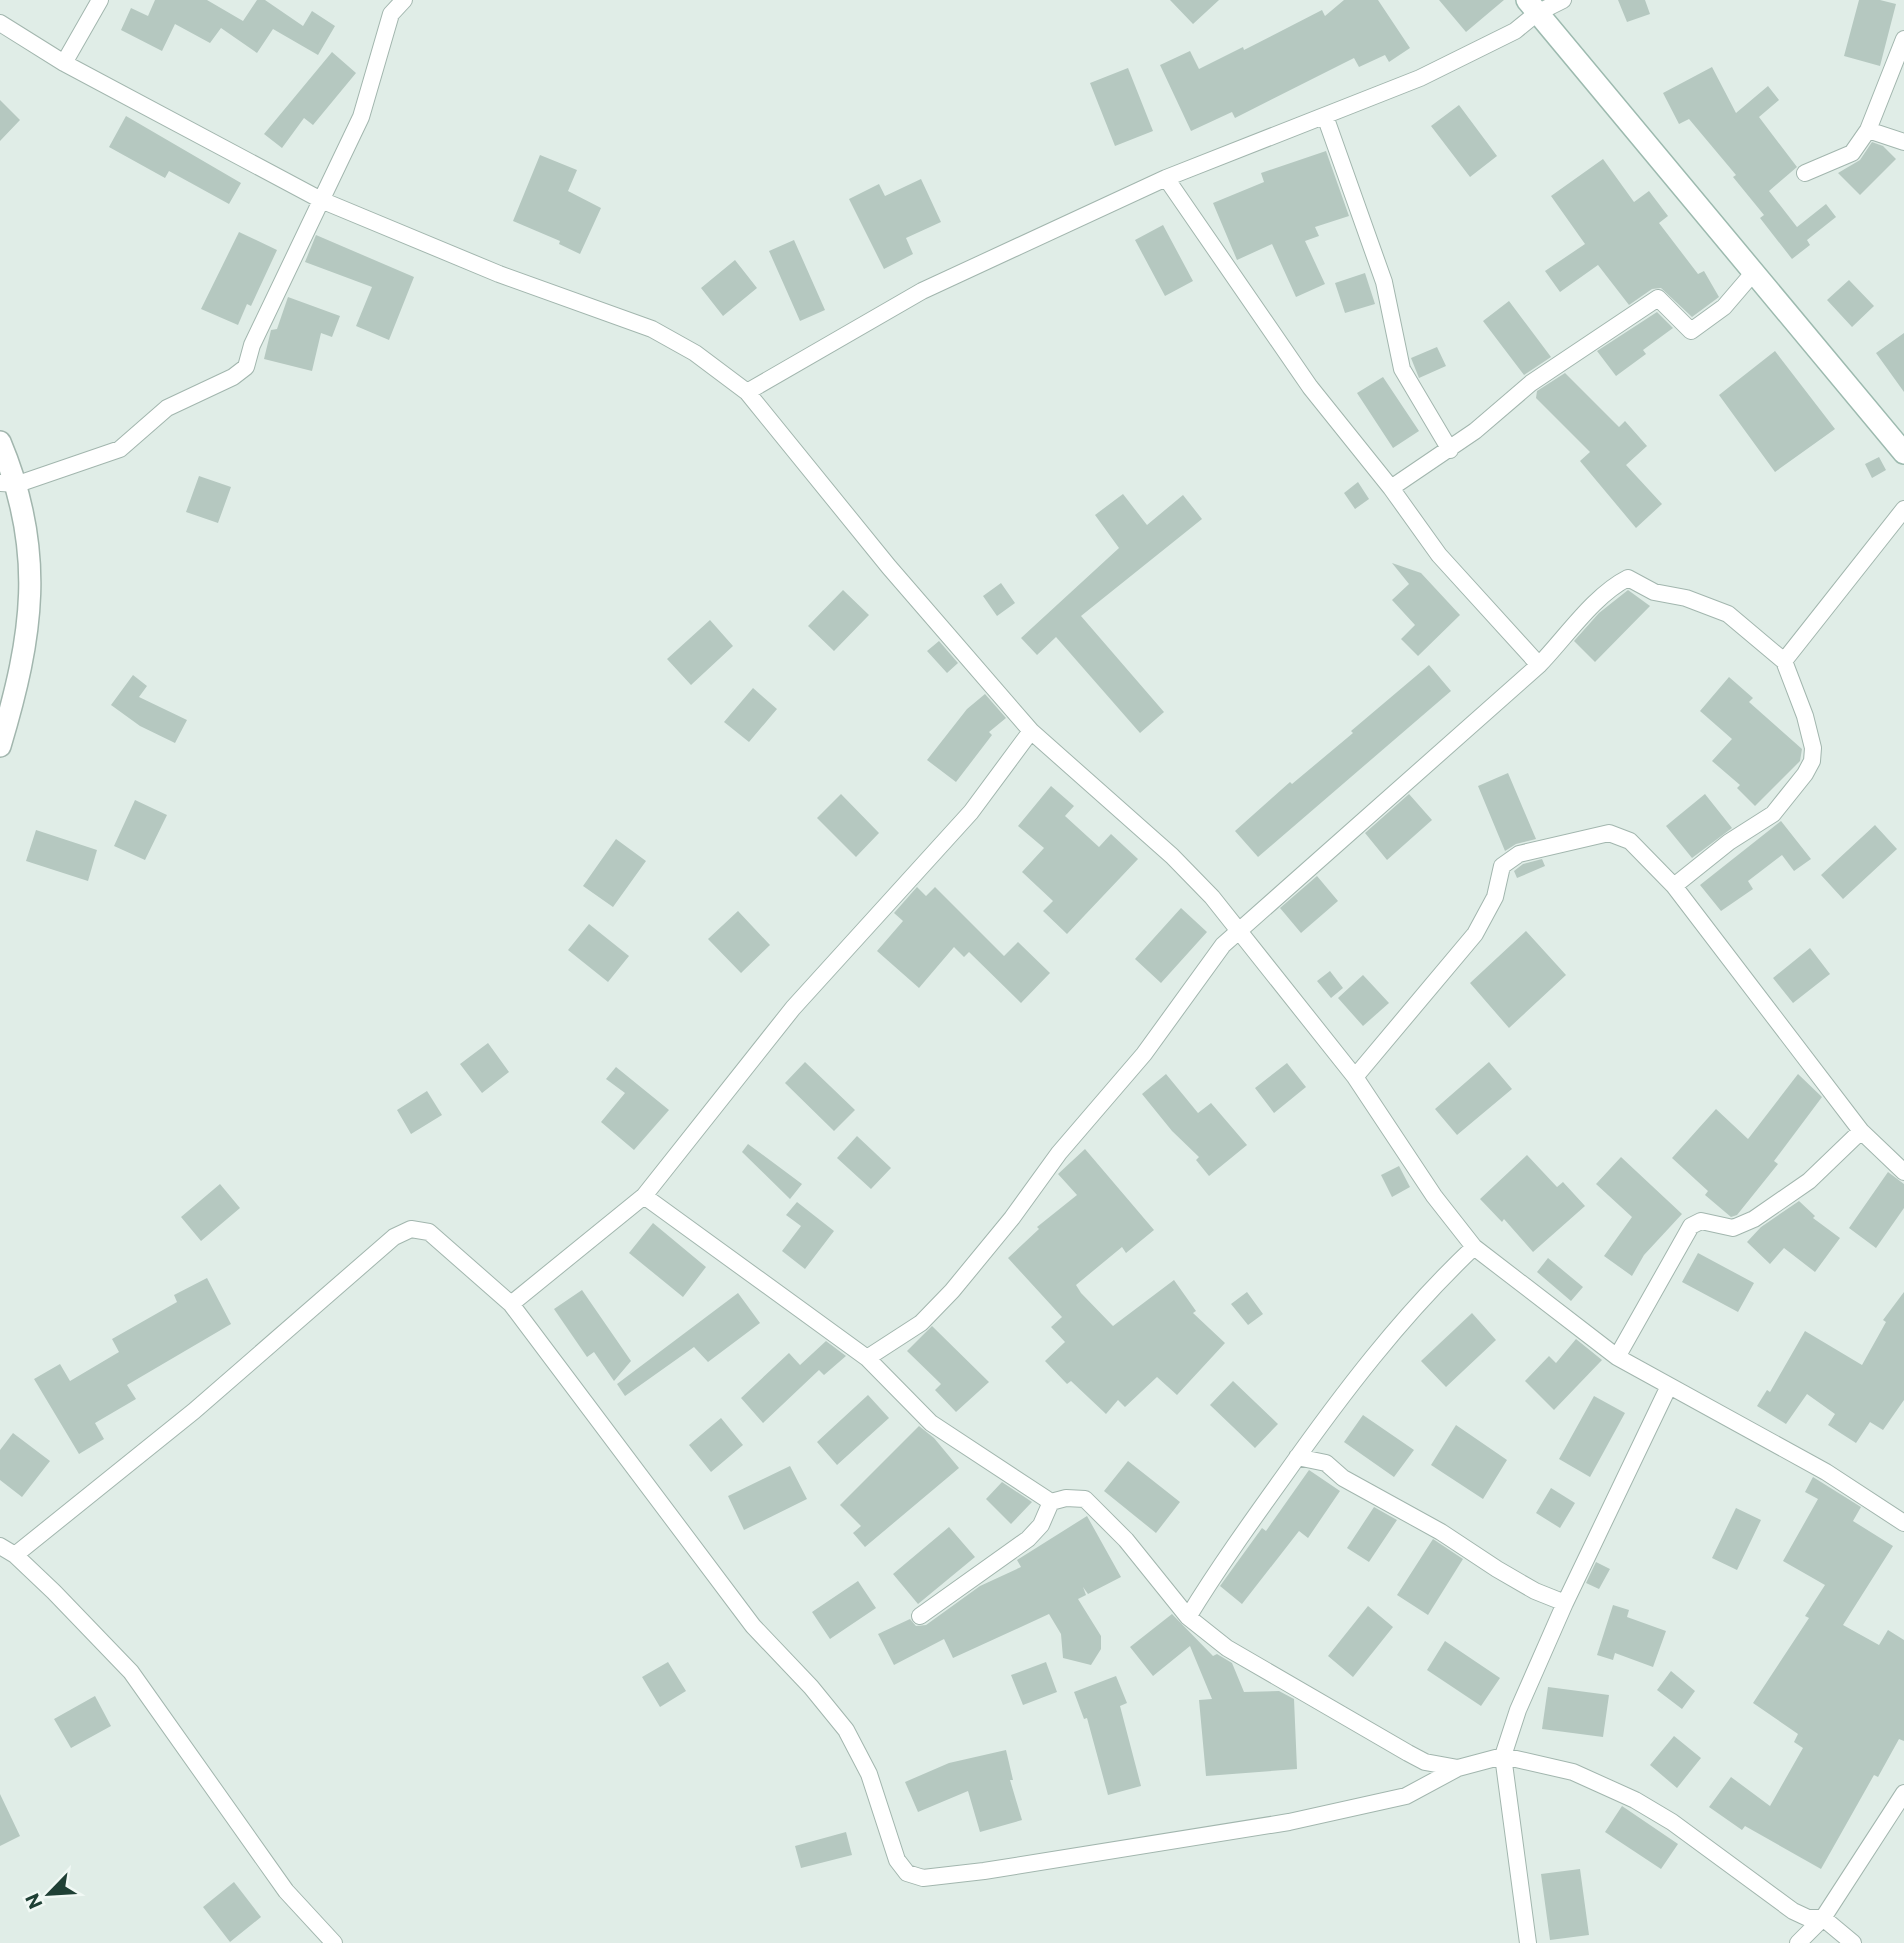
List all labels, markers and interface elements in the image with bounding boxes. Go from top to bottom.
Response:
north arrow [14,1859,84,1929]
text: N [20,1890,47,1913]

